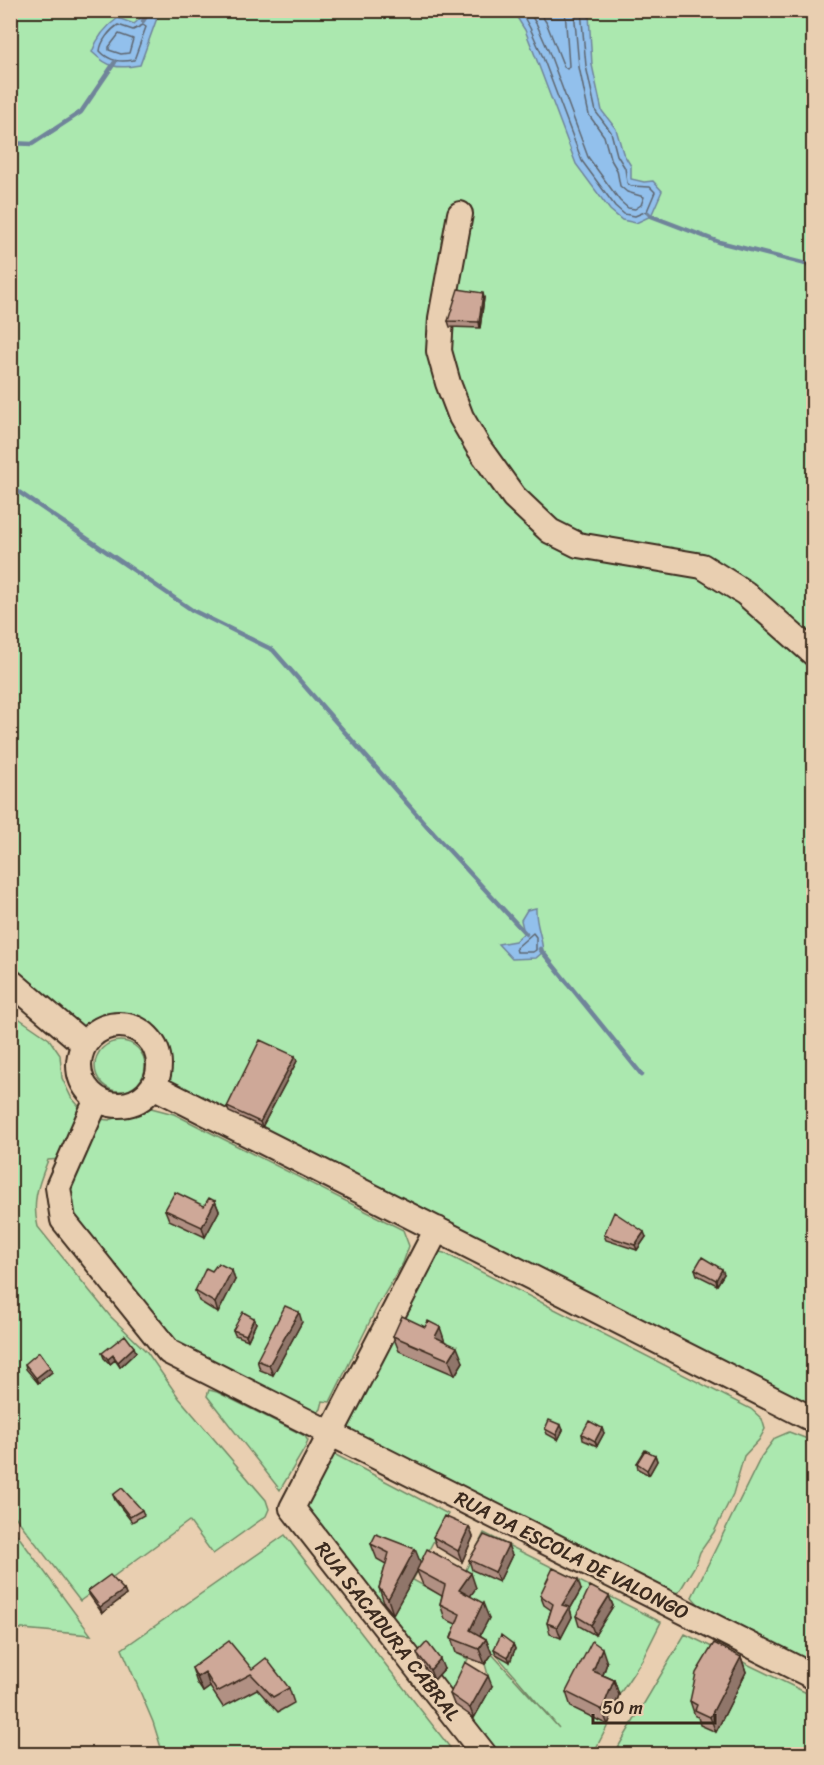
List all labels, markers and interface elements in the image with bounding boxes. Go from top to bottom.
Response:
street label: RUA DA ESCOLA DE VALONGO [448,1481,695,1630]
street label: RUA SACADURA CABRAL [306,1534,470,1730]
scale bar [593,1687,714,1725]
text: 50 m [602,1692,643,1724]

